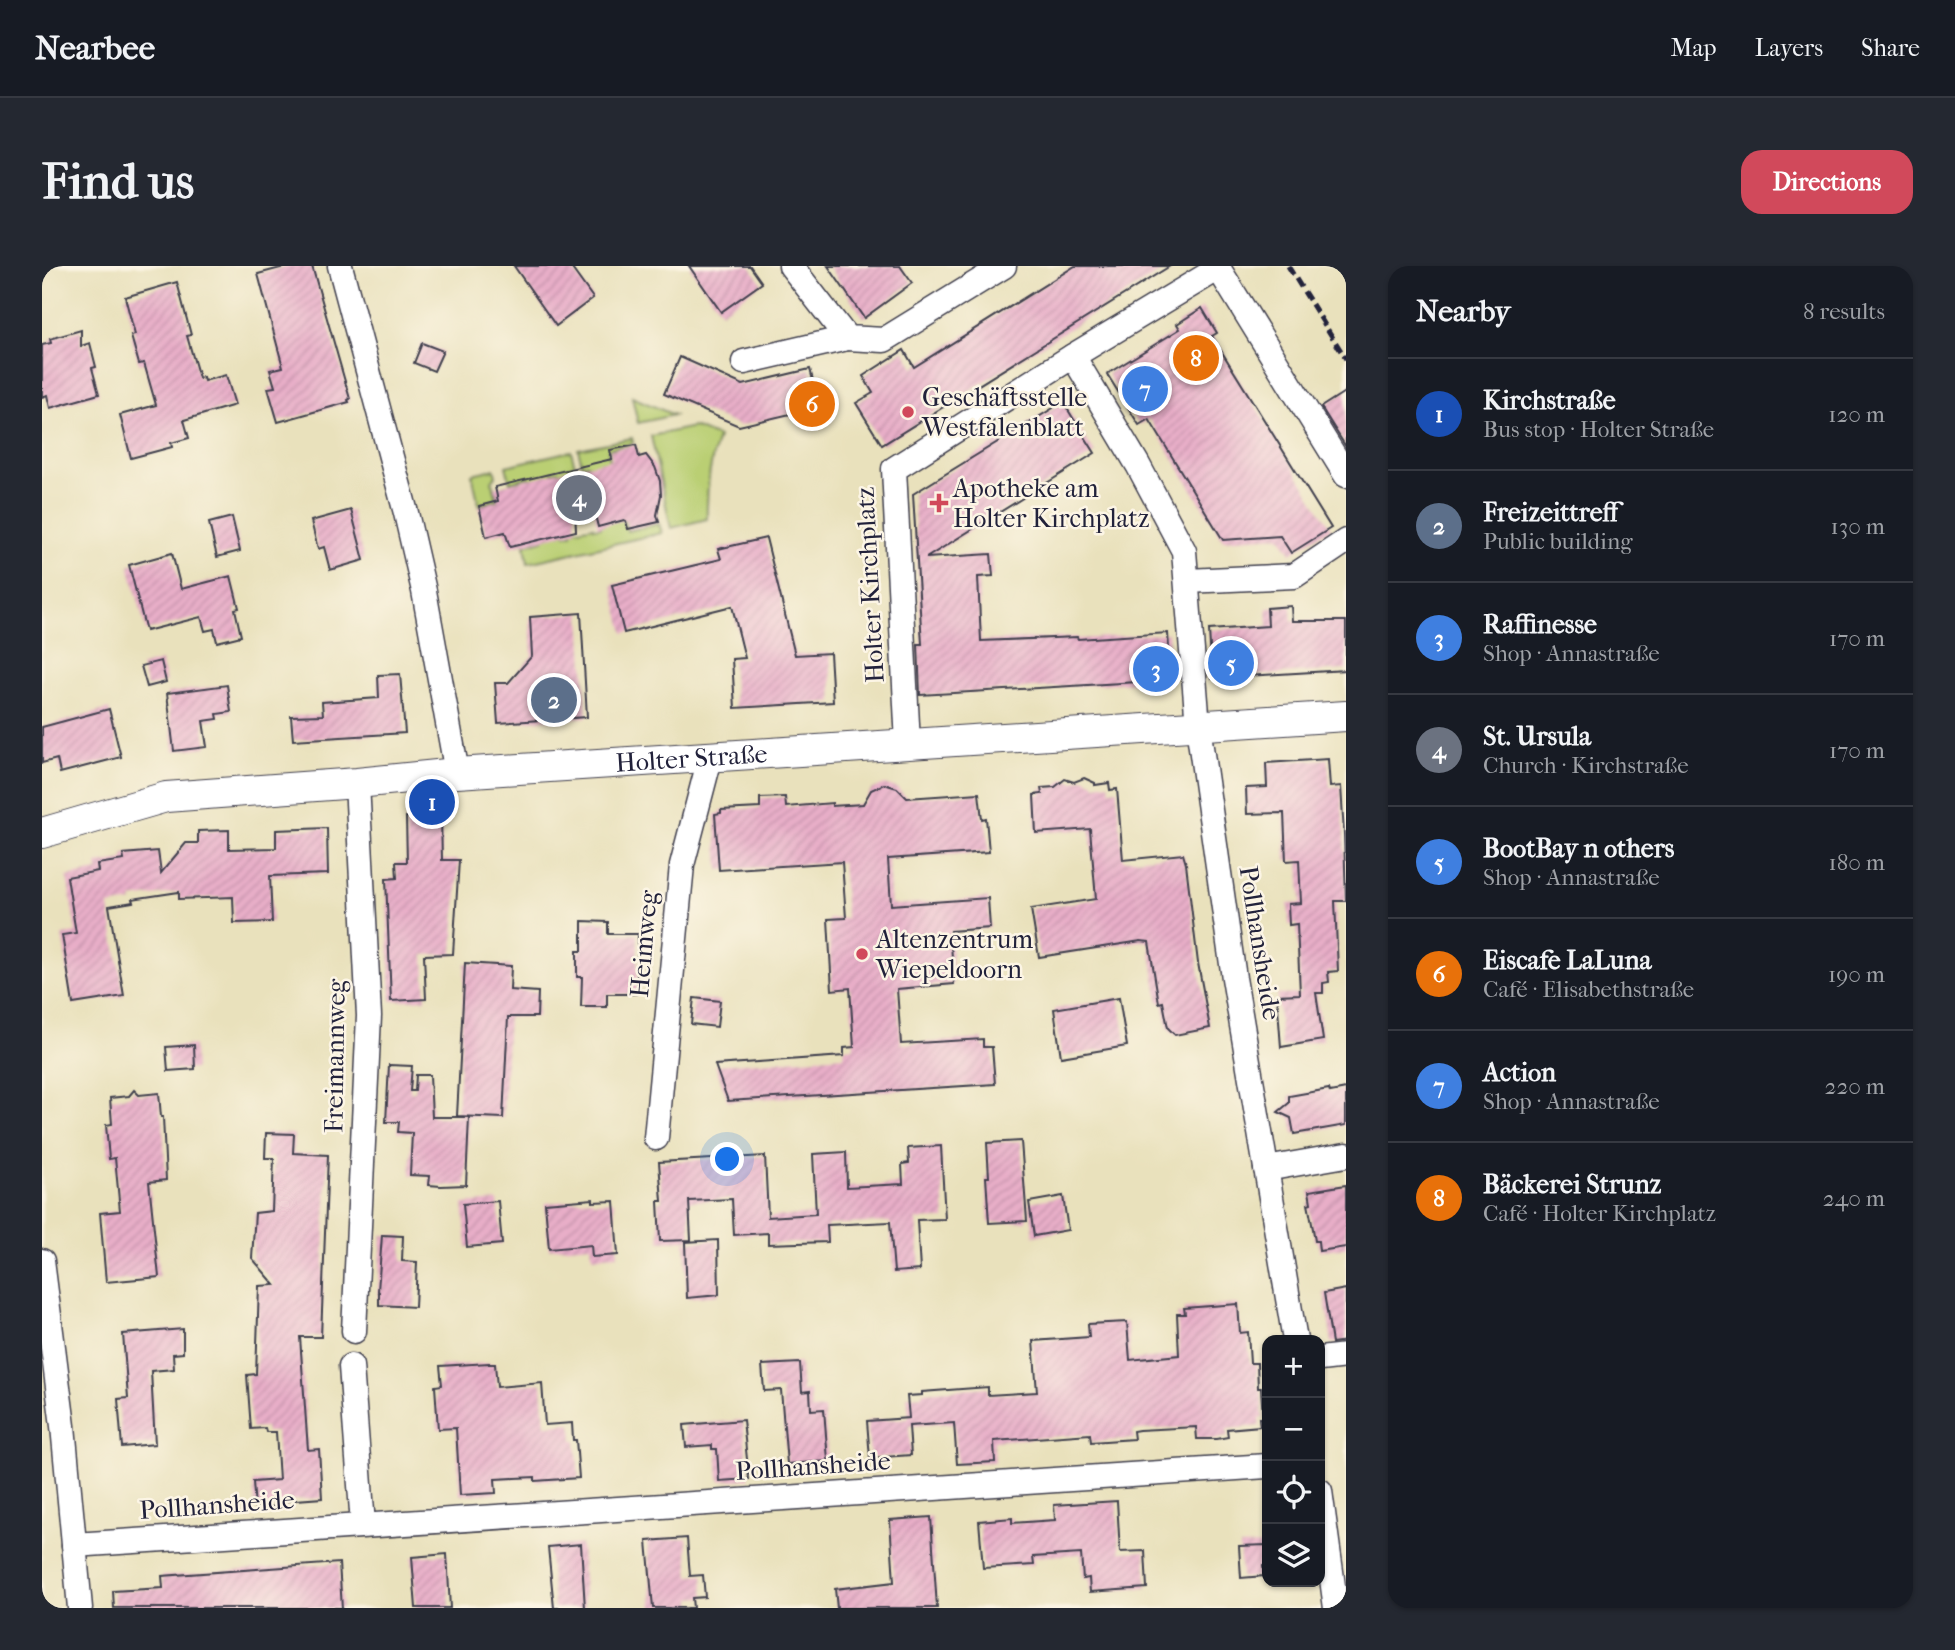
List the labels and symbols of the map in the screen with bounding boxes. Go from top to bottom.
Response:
pin: 8 [1173,332,1219,384]
pin: 7 [1122,363,1168,415]
pin: 6 [789,378,835,430]
place label: Geschäftsstelle Westfalenblatt [921,382,1087,443]
marker: Geschäftsstelle Westfalenblatt [900,404,916,420]
pin: 4 [556,472,602,524]
place label: Apotheke am Holter Kirchplatz [952,473,1149,534]
street label: Holter Kirchplatz [849,486,891,684]
marker: Apotheke am Holter Kirchplatz [931,495,947,511]
pin: 5 [1208,637,1254,689]
pin: 3 [1133,643,1179,695]
pin: 2 [531,674,577,726]
street label: Holter Straße [615,738,768,778]
pin: 1 [409,776,455,828]
street label: Pollhansheide [1233,864,1287,1022]
street label: Heimweg [624,888,664,999]
place label: Altenzentrum Wiepeldoorn [875,924,1034,985]
marker: Altenzentrum Wiepeldoorn [854,946,870,962]
street label: Freimannweg [318,977,352,1133]
your location [710,1142,744,1176]
street label: Pollhansheide [734,1445,892,1487]
street label: Pollhansheide [138,1484,296,1526]

